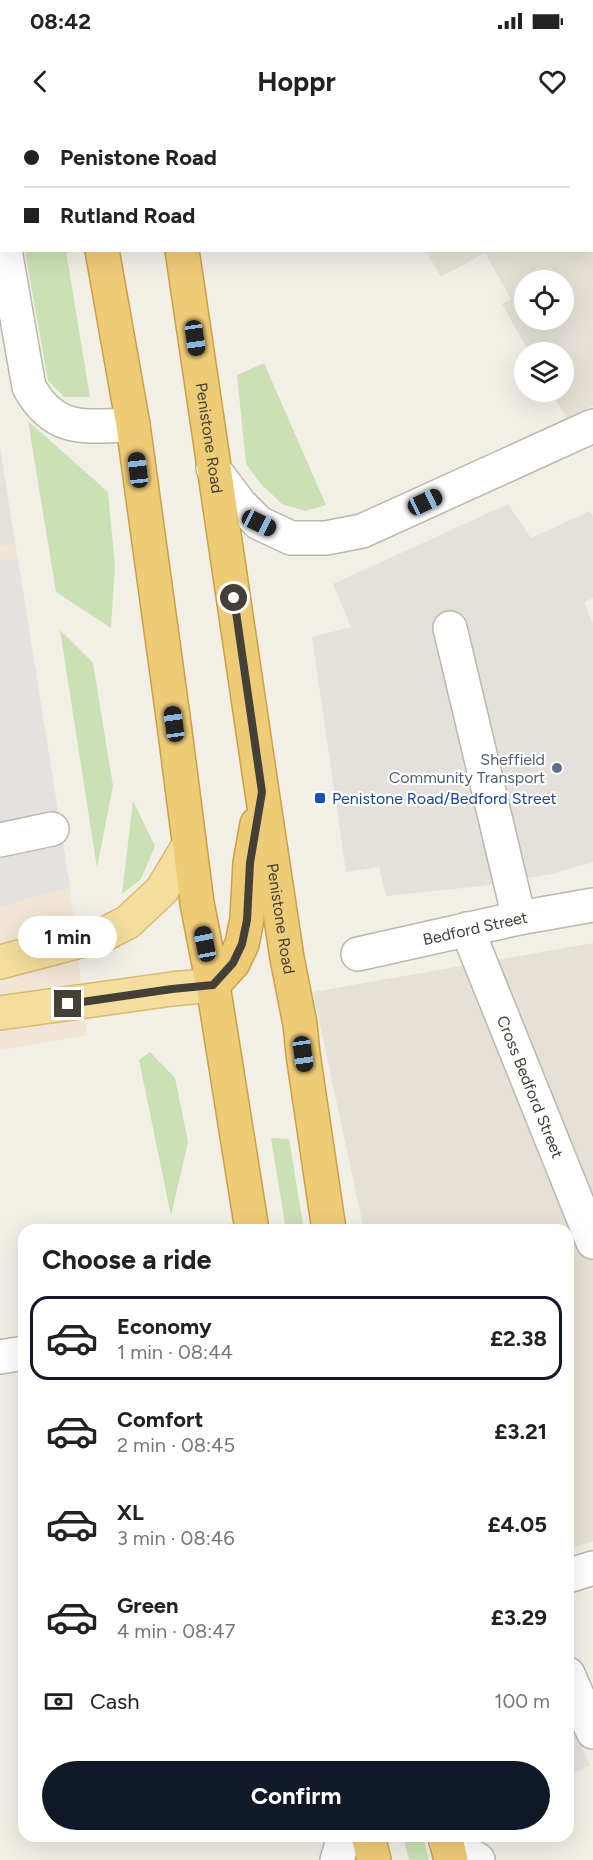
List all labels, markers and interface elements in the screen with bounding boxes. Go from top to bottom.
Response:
text: 08:42 [30,8,91,35]
icon: back [24,65,57,98]
text: Hoppr [257,65,336,98]
icon: heart [536,65,569,98]
text: Penistone Road [60,144,217,171]
text: Rutland Road [60,202,195,229]
map controls [514,270,574,402]
button: locate [514,270,574,330]
car [184,319,206,357]
button: layers [514,342,574,402]
street label: Penistone Road [192,381,227,495]
car [127,451,149,489]
car [405,486,445,518]
car [239,507,279,539]
route start [220,584,247,611]
car [163,705,185,743]
place label: Sheffield Community Transport [389,750,545,787]
marker: Sheffield Community Transport [550,761,564,775]
place label: Penistone Road/Bedford Street [332,789,556,808]
marker: Penistone Road/Bedford Street [313,791,327,805]
street label: Penistone Road [263,862,299,976]
street label: Bedford Street [421,907,529,949]
callout: 1 min [19,917,118,959]
text: 1 min [44,925,91,949]
car [193,925,217,963]
route end [54,990,81,1017]
street label: Cross Bedford Street [493,1013,568,1161]
car [292,1035,314,1073]
text: Choose a ride [42,1243,211,1276]
icon: car [45,1311,99,1365]
text: Economy [117,1313,212,1340]
text: £2.38 [490,1325,547,1352]
text: 1 min · 08:44 [117,1340,233,1364]
icon: car [45,1404,99,1458]
text: Comfort [117,1406,203,1433]
text: £3.21 [494,1418,547,1445]
text: 2 min · 08:45 [117,1433,235,1457]
icon: car [45,1497,99,1551]
text: XL [117,1499,144,1526]
text: £4.05 [487,1511,547,1538]
text: 3 min · 08:46 [117,1526,235,1550]
icon: car [45,1590,99,1644]
text: Green [117,1592,179,1619]
text: £3.29 [491,1604,547,1631]
text: 4 min · 08:47 [117,1619,235,1643]
icon: cash [42,1685,75,1718]
text: Cash [90,1688,140,1715]
text: 100 m [494,1689,550,1713]
button: Confirm [42,1761,550,1830]

